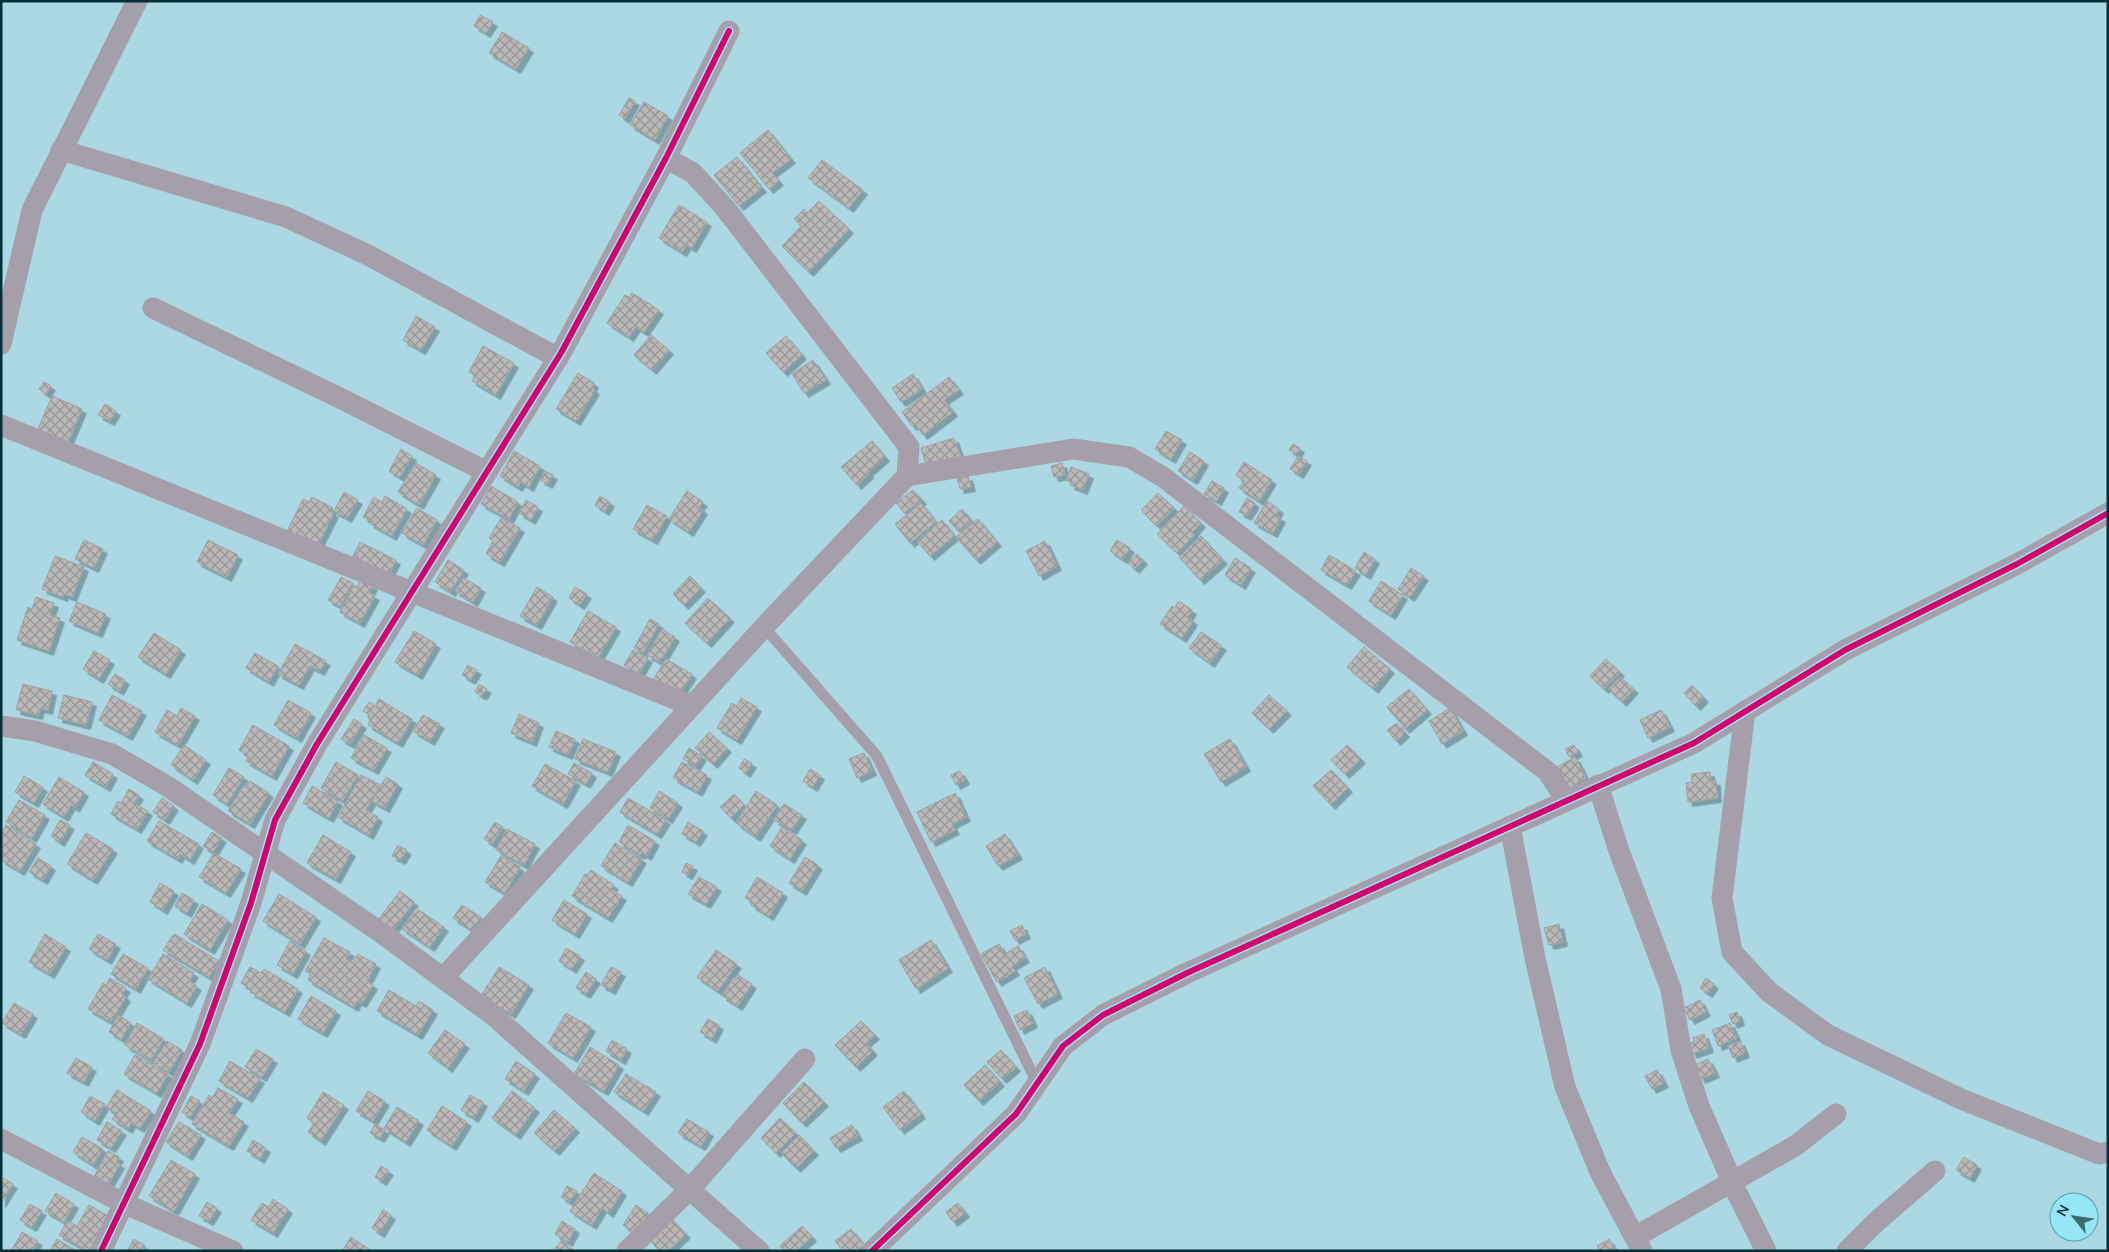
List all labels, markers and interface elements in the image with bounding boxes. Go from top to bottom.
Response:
north arrow [2049,1192,2099,1242]
text: N [2052,1201,2074,1220]

